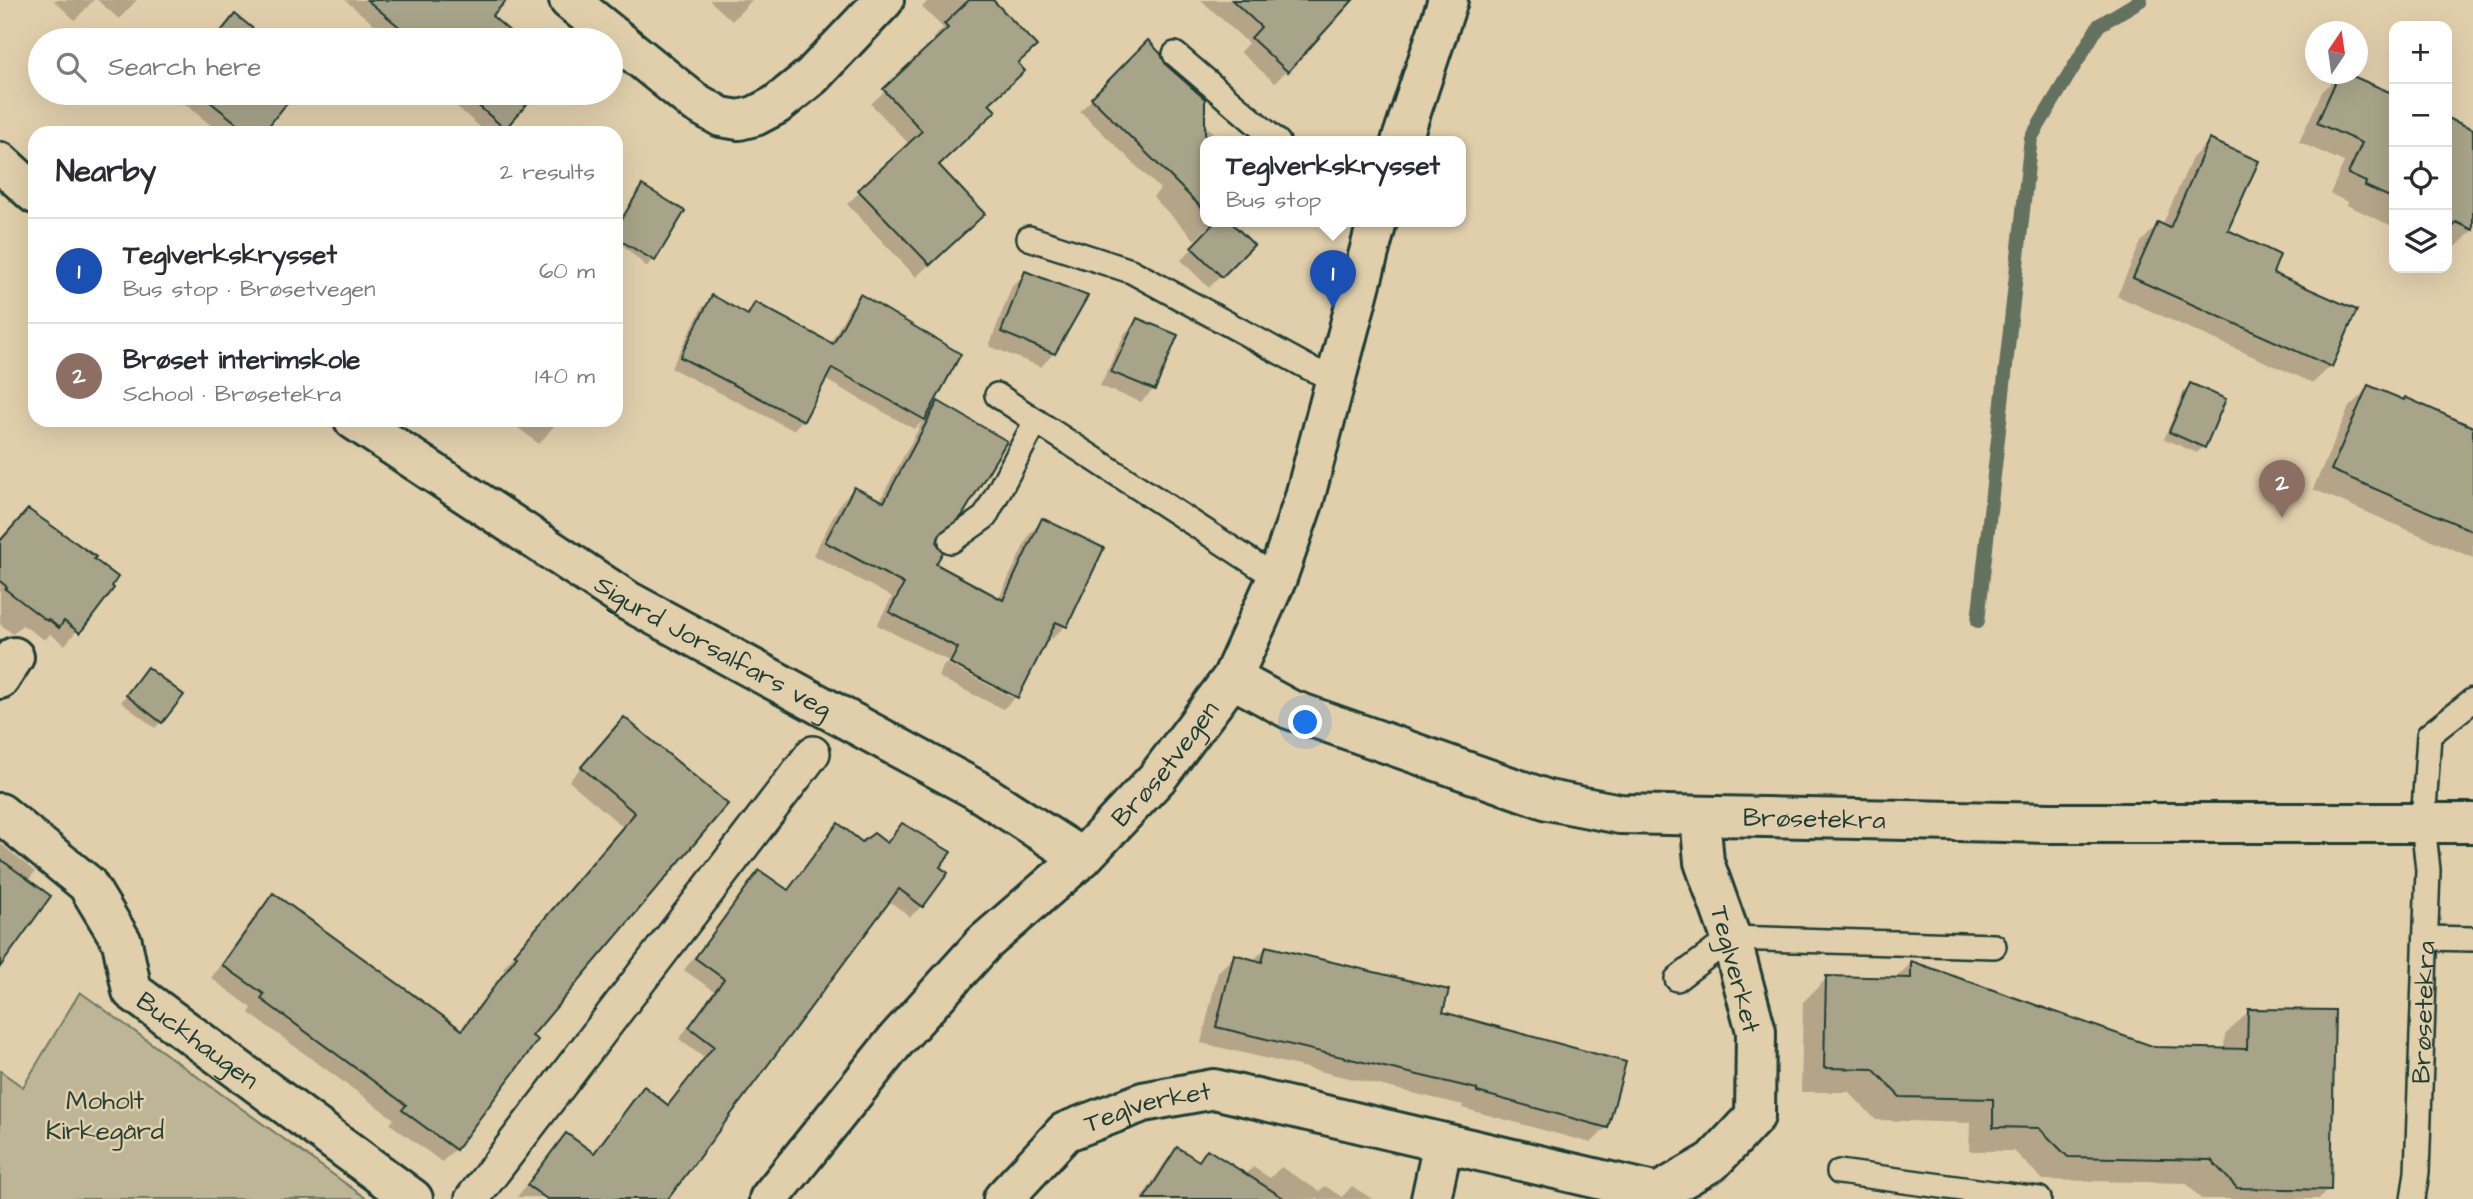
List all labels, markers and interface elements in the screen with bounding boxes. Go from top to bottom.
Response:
north arrow [2305,21,2368,84]
map controls [2389,21,2452,273]
button: + [2389,21,2452,84]
search box [28,28,623,105]
icon: search [52,48,90,86]
text: Search here [108,49,261,85]
button: − [2389,84,2452,147]
popup [1200,136,1466,227]
button: locate [2389,147,2452,210]
text: Teglverkskrysset [1226,148,1440,184]
text: Nearby [56,151,156,193]
text: 2 results [500,156,595,188]
text: Bus stop [1226,184,1321,216]
button: layers [2389,210,2452,273]
text: Teglverkskrysset [123,237,337,273]
pin: 1 [1310,250,1356,308]
text: 1 [78,255,80,287]
text: 60 m [539,255,595,287]
text: Bus stop · Brøsetvegen [123,273,375,305]
text: Brøset interimskole [123,342,360,378]
text: 2 [72,360,86,392]
text: 140 m [535,360,595,392]
text: School · Brøsetekra [123,378,341,410]
pin: 2 [2259,460,2305,518]
street label: Sigurd Jorsalfars veg [587,567,838,729]
street label: Brøsetvegen [1103,694,1228,835]
your location [1288,705,1322,739]
street label: Brøsetekra [1742,800,1886,839]
street label: Teglverket [1699,902,1769,1038]
street label: Brøsetekra [2403,940,2444,1084]
street label: Buckhaugen [129,983,266,1098]
street label: Teglverket [1079,1073,1214,1142]
park label: Moholt Kirkegård [46,1083,164,1151]

